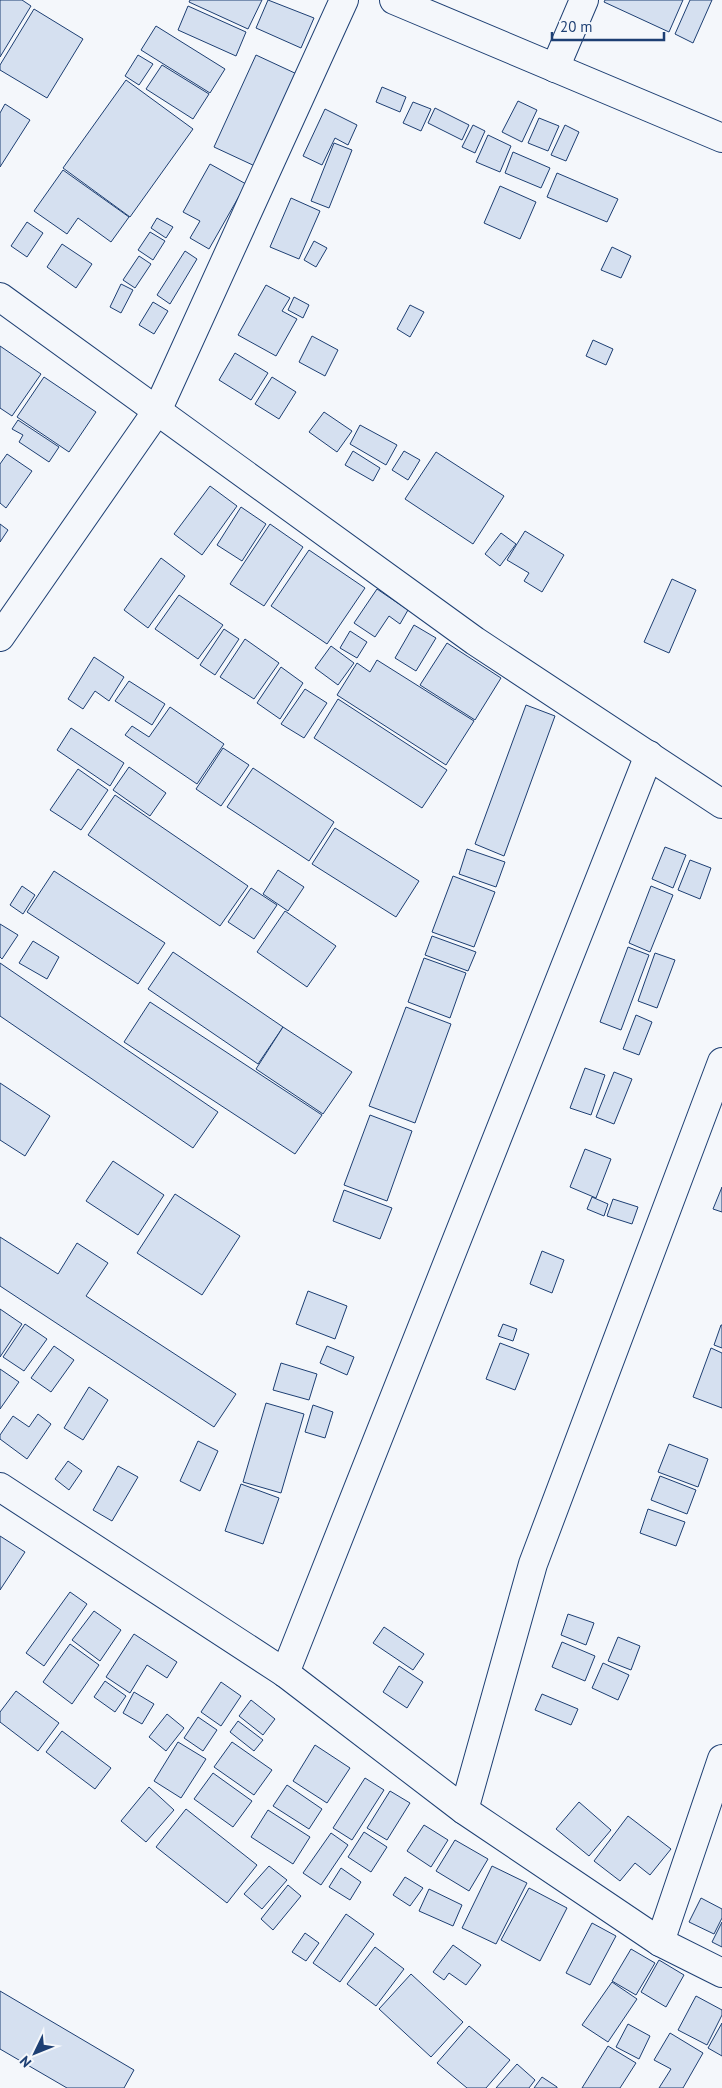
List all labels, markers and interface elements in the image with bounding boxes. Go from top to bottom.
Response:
scale bar [552,10,664,42]
text: 20 m [560,17,593,36]
north arrow [10,2028,60,2078]
text: N [16,2052,35,2071]

